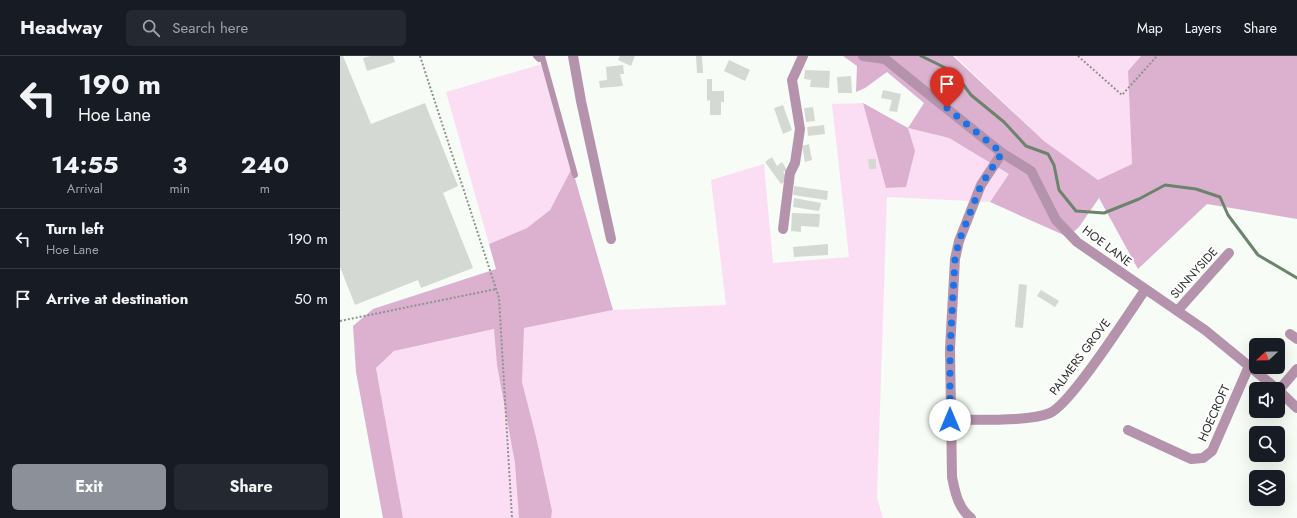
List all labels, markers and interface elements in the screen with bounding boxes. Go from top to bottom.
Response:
search box [126,10,406,46]
text: Headway [20,14,102,41]
icon: search [140,17,162,39]
text: Search here [172,17,248,39]
text: Map [1137,18,1163,38]
text: Layers [1185,18,1221,38]
text: Share [1243,18,1277,38]
text: 190 m [78,64,161,105]
pin [930,67,964,108]
icon: left [12,72,64,124]
icon: arrive [936,73,958,95]
text: Hoe Lane [78,102,151,128]
text: 14:55 [51,147,119,182]
text: 3 [172,147,187,182]
text: 240 [241,147,289,182]
text: Arrival [67,179,103,198]
text: min [169,179,190,198]
text: m [260,179,270,198]
text: Turn left [46,218,104,240]
street label: HOE LANE [1078,221,1136,271]
icon: left [12,228,34,250]
text: 190 m [287,228,328,250]
text: Hoe Lane [46,240,99,259]
street label: SUNNYSIDE [1166,243,1222,303]
icon: arrive [12,288,34,310]
text: Arrive at destination [46,288,188,310]
text: 50 m [294,288,328,310]
street label: PALMERS GROVE [1045,315,1115,399]
north arrow [1249,338,1285,374]
map controls [1249,338,1285,506]
street label: HOECROFT [1194,381,1235,444]
button: sound [1249,382,1285,418]
position arrow [929,399,971,441]
button: search [1249,426,1285,462]
button: Exit [12,464,166,510]
button: Share [174,464,328,510]
button: layers [1249,470,1285,506]

